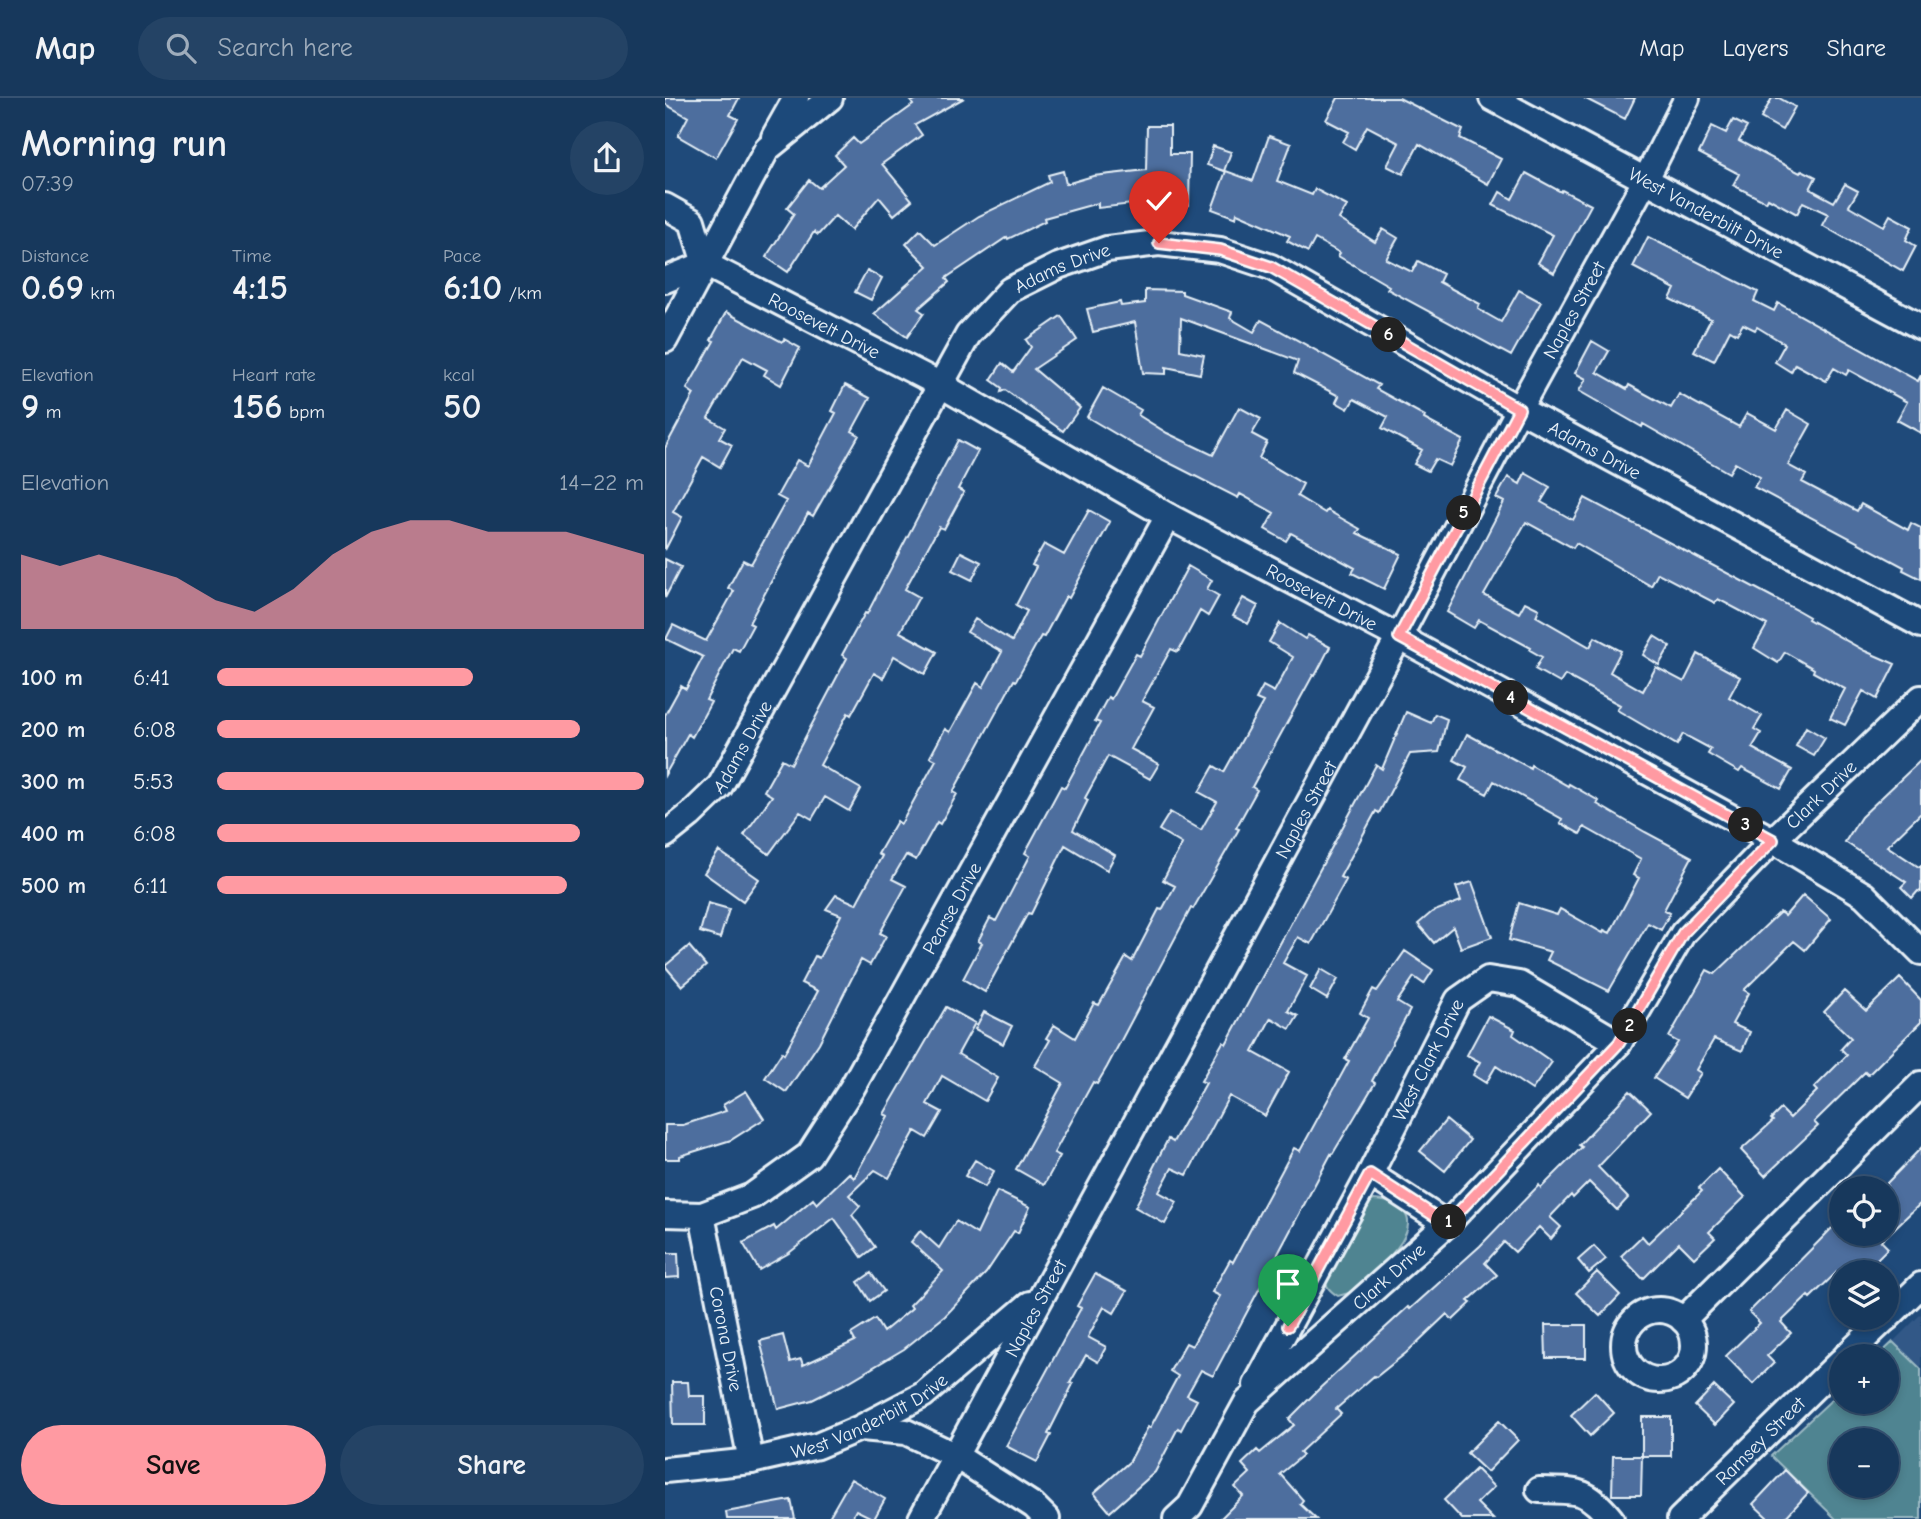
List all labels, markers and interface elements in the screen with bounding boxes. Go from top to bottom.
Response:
search box [138,17,628,80]
text: Map [35,29,96,67]
icon: search [162,29,200,67]
text: Search here [218,33,353,63]
text: Map [1639,34,1685,62]
text: Layers [1723,34,1788,62]
text: Share [1826,34,1886,62]
button: share [570,121,644,195]
text: Morning run [21,122,227,166]
street label: West Vanderbilt Drive [1625,163,1787,264]
text: 07:39 [21,170,74,197]
pin [1129,171,1189,243]
icon: check [1140,182,1178,220]
street label: Adams Drive [1011,239,1113,298]
text: Distance [21,245,89,267]
text: Time [232,245,271,267]
text: Pace [443,245,481,267]
street label: Naples Street [1539,257,1611,363]
text: 0.69 [21,267,84,308]
text: 4:15 [232,267,288,308]
text: 6:10 [443,267,502,308]
text: km [84,282,115,304]
text: /km [502,282,542,304]
street label: Roosevelt Drive [764,288,883,364]
pin: 6 [1371,317,1407,352]
text: 6 [1384,323,1393,345]
text: Elevation [21,364,94,386]
text: Heart rate [232,364,316,386]
text: kcal [443,364,475,386]
text: 9 [21,386,39,427]
text: 156 [232,386,283,427]
text: 50 [443,386,482,427]
text: m [39,401,61,423]
text: bpm [283,401,325,423]
street label: Adams Drive [1544,417,1645,484]
text: Elevation [21,469,109,496]
text: 14–22 m [559,469,644,496]
pin: 5 [1447,496,1481,530]
text: 5 [1458,501,1469,523]
street label: Roosevelt Drive [1262,559,1381,636]
text: 100 m [21,664,83,691]
text: 6:41 [133,664,170,691]
pin: 4 [1493,680,1529,716]
text: 4 [1506,686,1515,708]
street label: Adams Drive [709,697,777,799]
text: 200 m [21,716,85,743]
text: 6:08 [133,716,175,743]
street label: Clark Drive [1781,756,1861,834]
street label: Naples Street [1271,757,1342,863]
text: 300 m [21,768,85,795]
text: 5:53 [133,768,174,795]
pin: 3 [1729,808,1763,842]
text: 3 [1741,813,1750,835]
text: 400 m [21,820,85,847]
text: 6:08 [133,820,175,847]
street label: Pearse Drive [918,859,986,958]
text: 500 m [21,872,86,899]
text: 6:11 [133,872,168,899]
street label: West Clark Drive [1389,995,1469,1125]
pin: 2 [1613,1009,1647,1044]
text: 2 [1625,1014,1634,1036]
map controls [1829,1176,1899,1498]
button: locate [1829,1176,1899,1246]
pin: 1 [1431,1204,1467,1240]
text: 1 [1445,1210,1452,1232]
street label: Clark Drive [1348,1239,1430,1315]
pin [1258,1254,1318,1326]
street label: Naples Street [1001,1255,1072,1361]
button: layers [1829,1260,1899,1330]
icon: arrive [1269,1265,1307,1303]
street label: Corona Drive [704,1284,747,1393]
button: + [1829,1344,1899,1414]
street label: West Vanderbilt Drive [789,1369,952,1464]
street label: Ramsey Street [1711,1392,1810,1490]
button: Save [21,1425,326,1505]
button: Share [340,1425,644,1505]
button: − [1829,1428,1899,1498]

